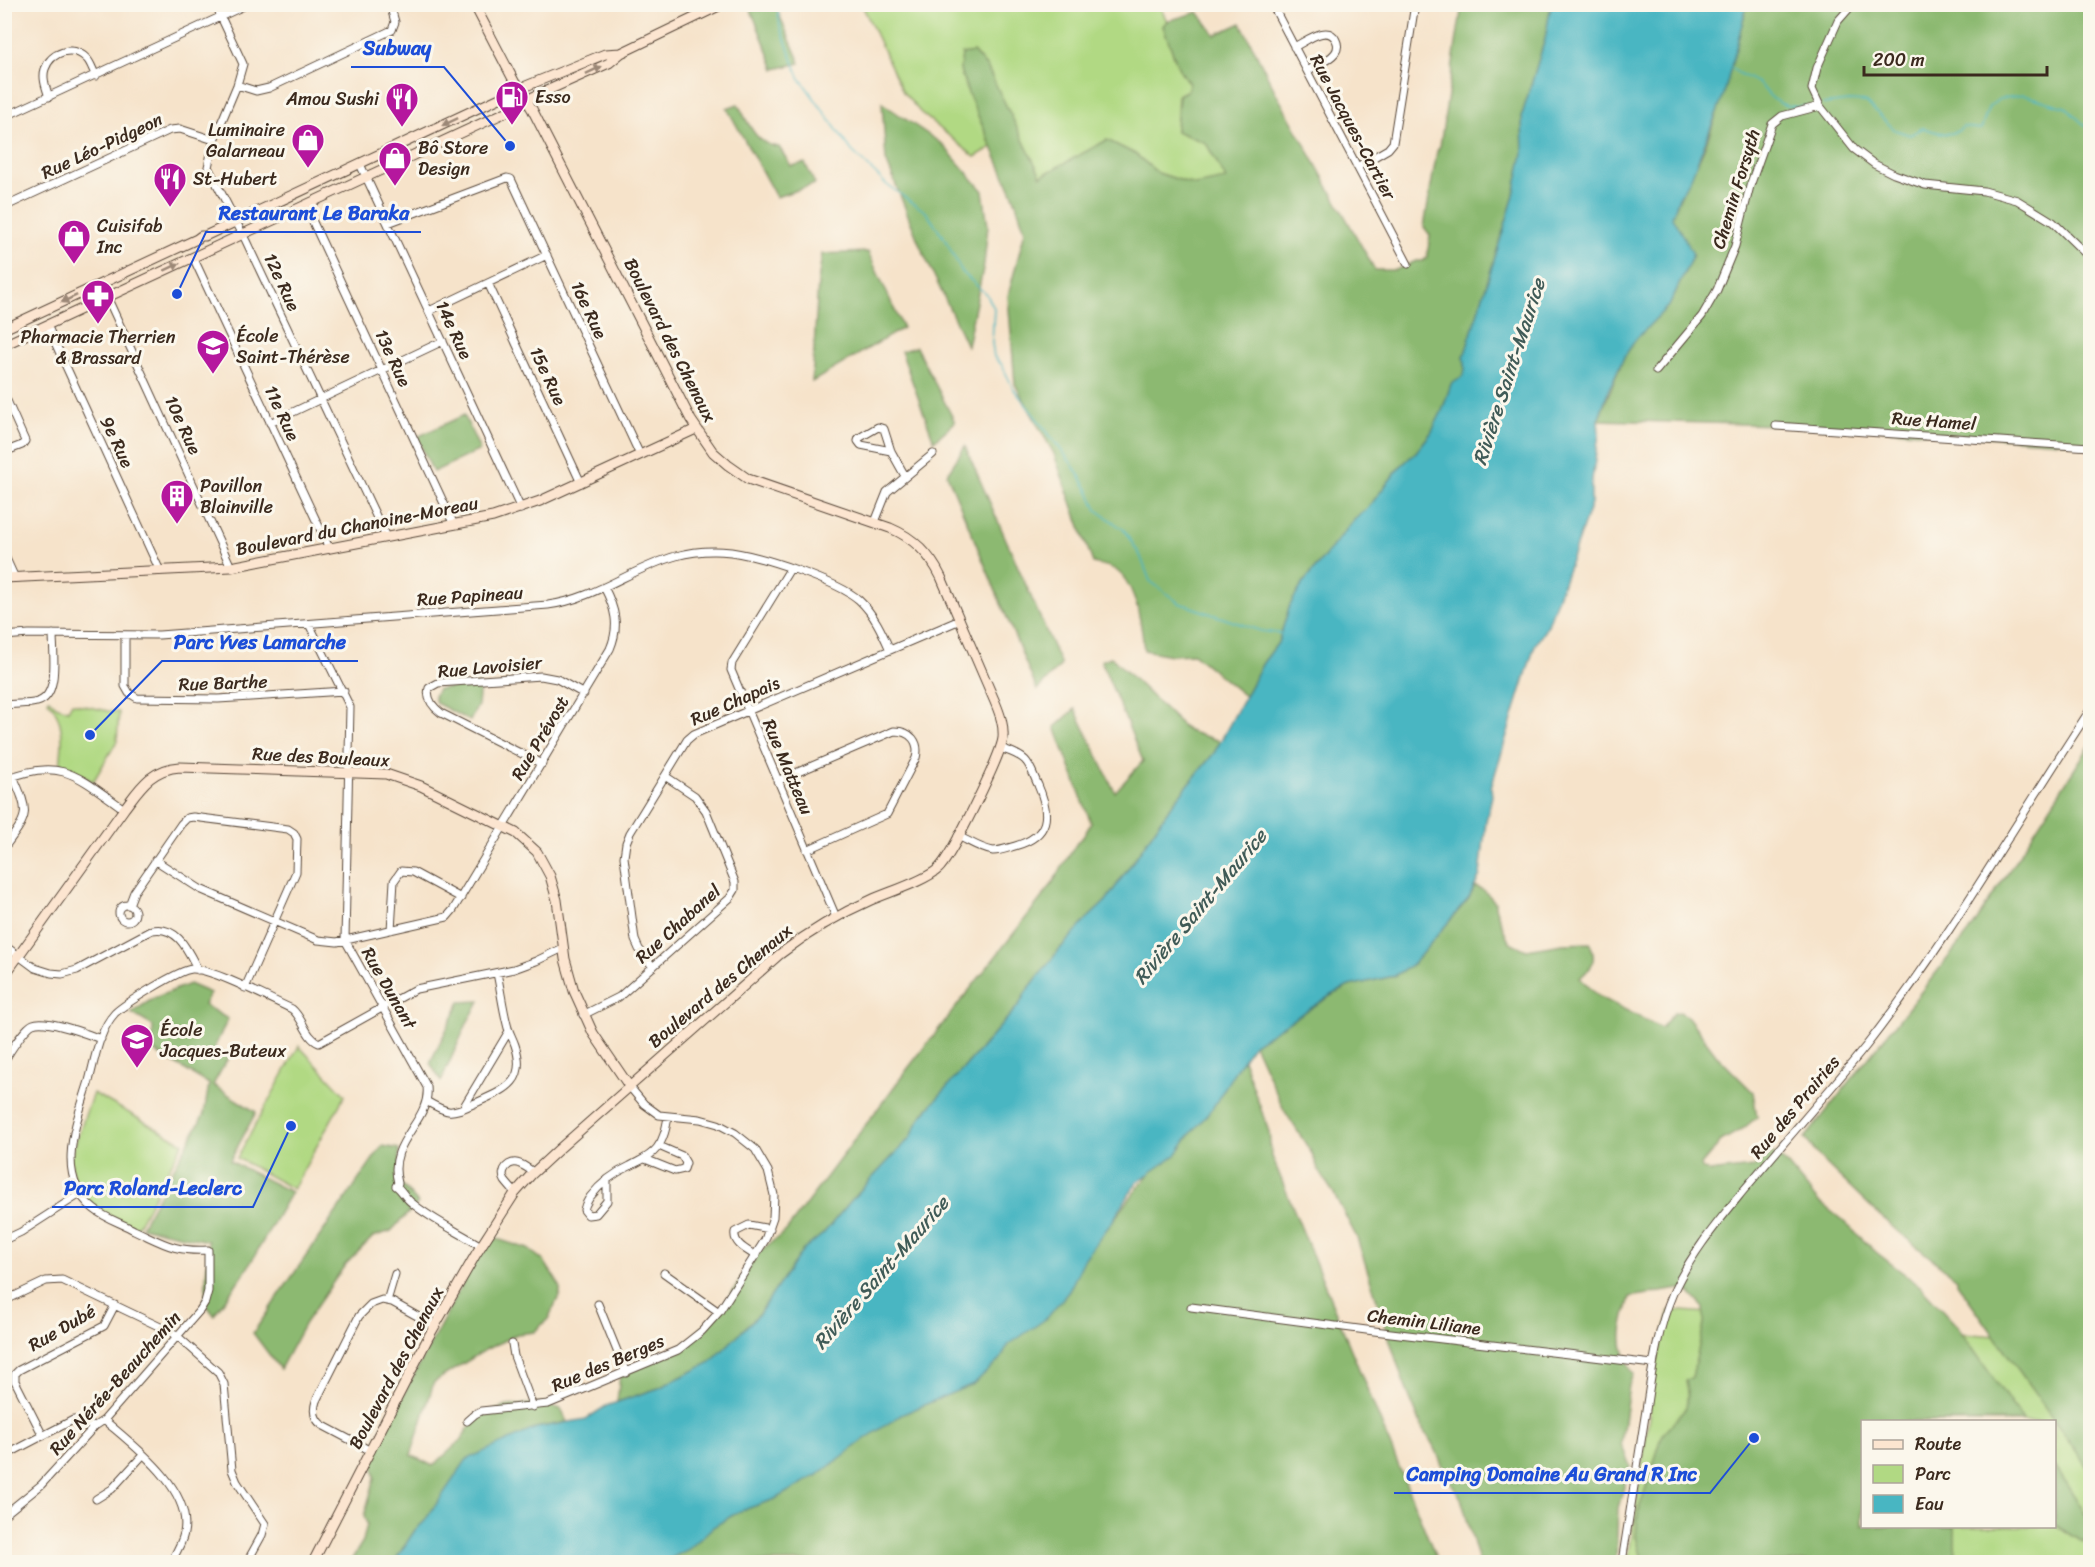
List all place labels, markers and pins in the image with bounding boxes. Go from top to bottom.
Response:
callout: Subway [351,29,444,67]
fuel station icon: Esso [494,79,530,126]
restaurant icon: Amou Sushi [384,81,420,128]
place label: Esso [535,81,571,113]
place label: Amou Sushi [285,83,380,115]
place label: Luminaire Galarneau [206,114,285,167]
shop icon: Luminaire Galarneau [290,122,326,169]
place label: Bô Store Design [418,132,488,185]
shop icon: Bô Store Design [377,140,413,187]
restaurant icon: St-Hubert [152,161,188,208]
place label: St-Hubert [193,163,277,195]
callout: Restaurant Le Baraka [206,194,421,232]
place label: Cuisifab Inc [96,210,163,263]
shop icon: Cuisifab Inc [56,218,92,265]
pharmacy icon: Pharmacie Therrien & Brassard [80,278,116,325]
place label: École Saint-Thérèse [236,320,350,373]
place label: Pharmacie Therrien & Brassard [21,321,176,374]
school or university icon: École Saint-Thérèse [195,328,231,375]
place label: Pavillon Blainville [200,470,273,523]
building icon: Pavillon Blainville [159,478,195,525]
callout: Parc Yves Lamarche [162,623,358,661]
place label: École Jacques-Buteux [159,1014,287,1067]
school or university icon: École Jacques-Buteux [119,1022,155,1069]
callout: Parc Roland-Leclerc [52,1169,253,1207]
callout: Camping Domaine Au Grand R Inc [1394,1455,1710,1493]

